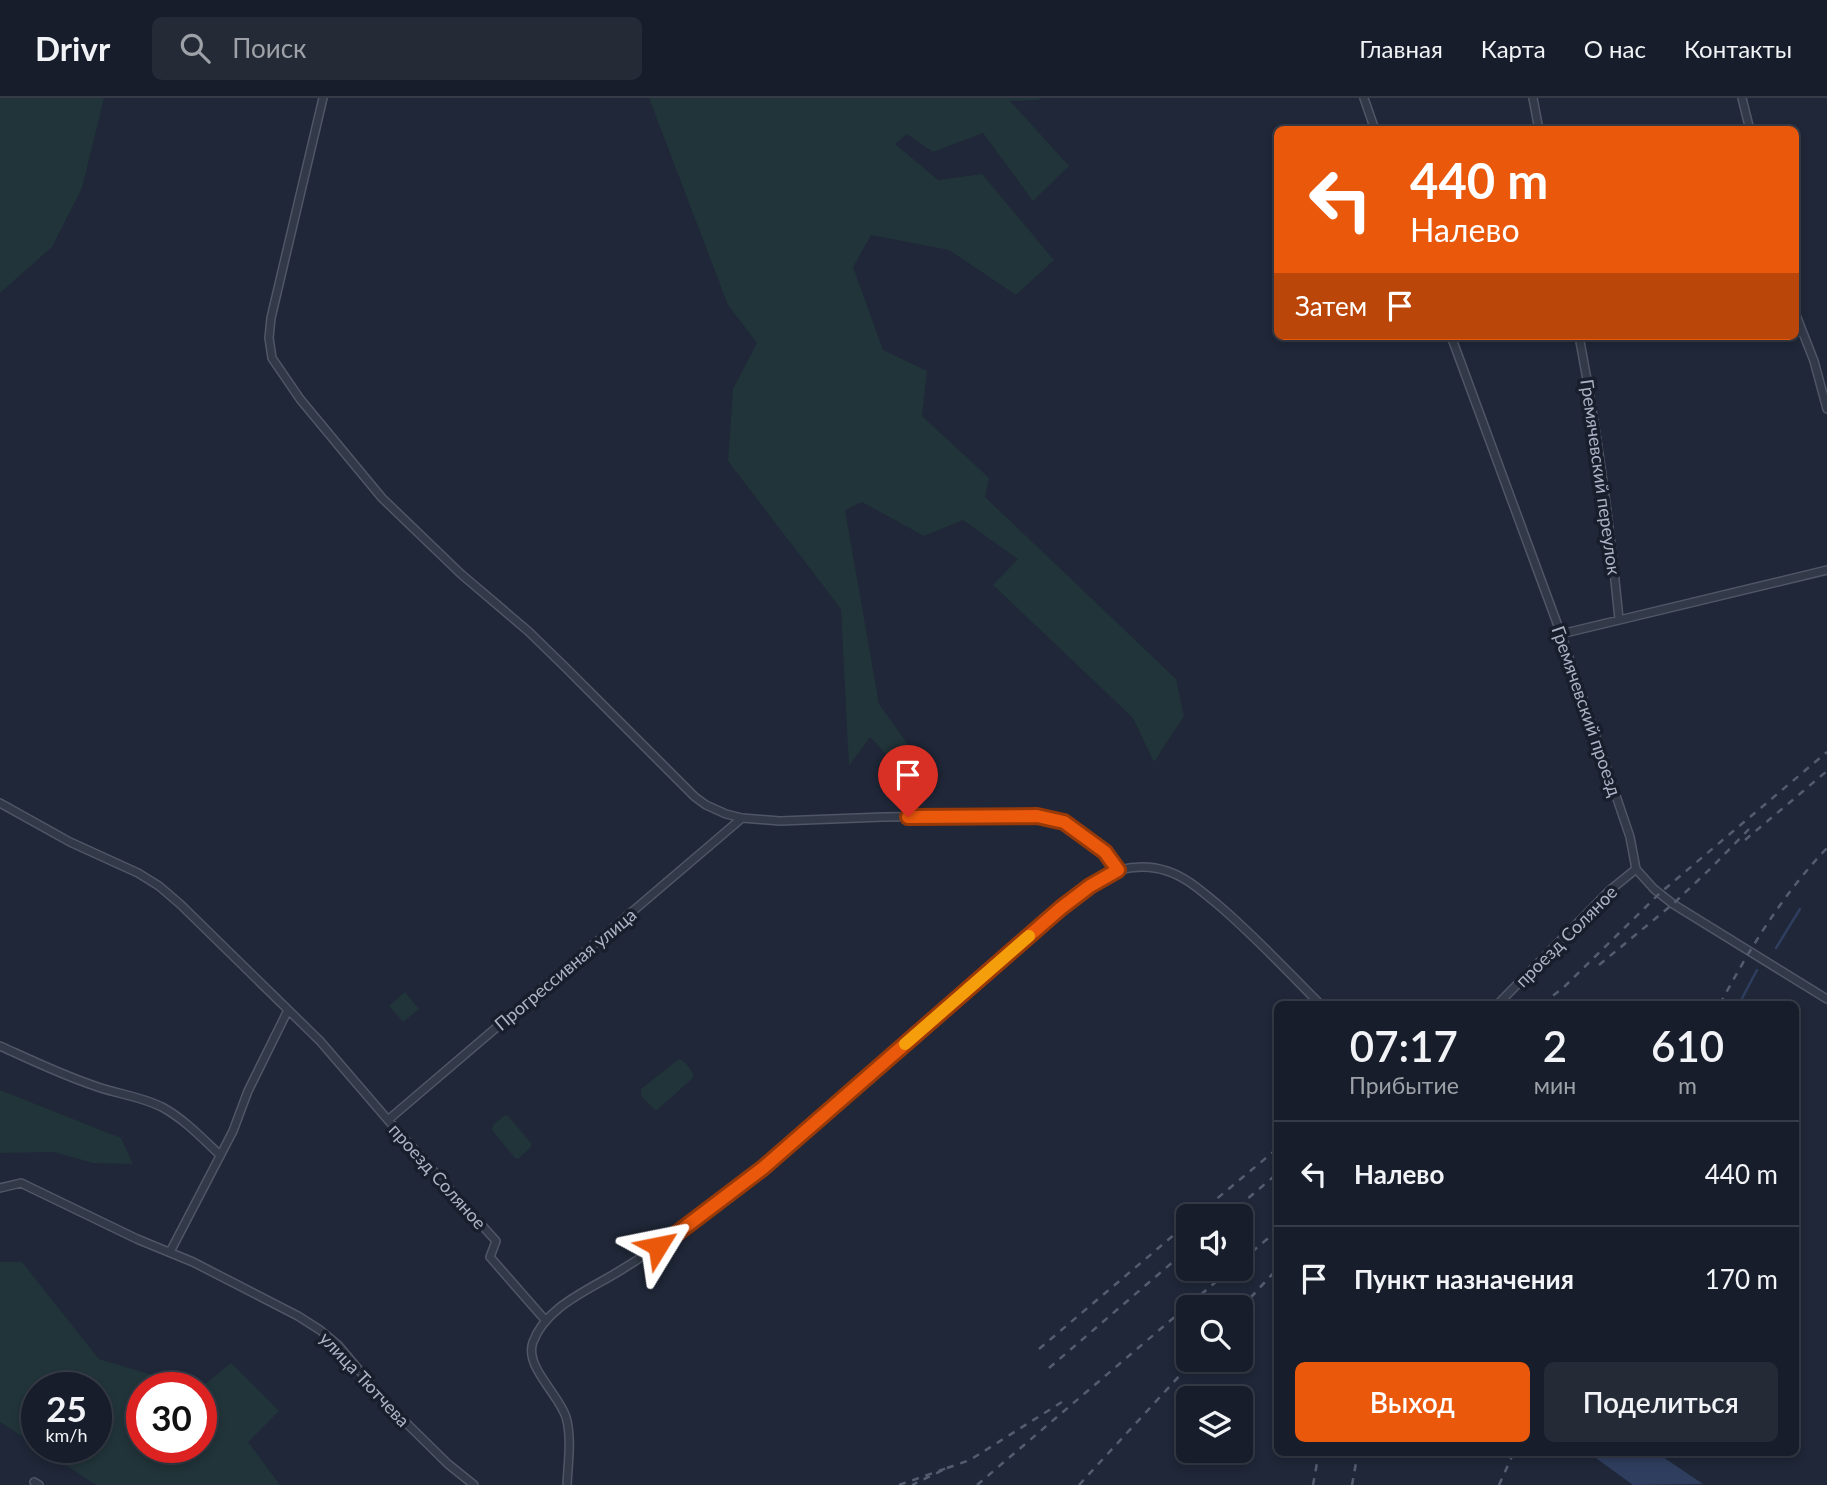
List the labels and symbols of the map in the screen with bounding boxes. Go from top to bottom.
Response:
street label: Гремячевский переулок [1576,378,1626,577]
street label: Гремячевский проезд [1547,623,1627,799]
pin [878,745,938,817]
street label: проезд Соляное [1511,881,1621,991]
street label: Прогрессивная улица [490,903,640,1035]
street label: проезд Соляное [385,1119,491,1233]
position arrow [621,1209,695,1283]
street label: улица Тютчева [315,1327,415,1431]
speed limit sign: 30 [126,1372,217,1463]

